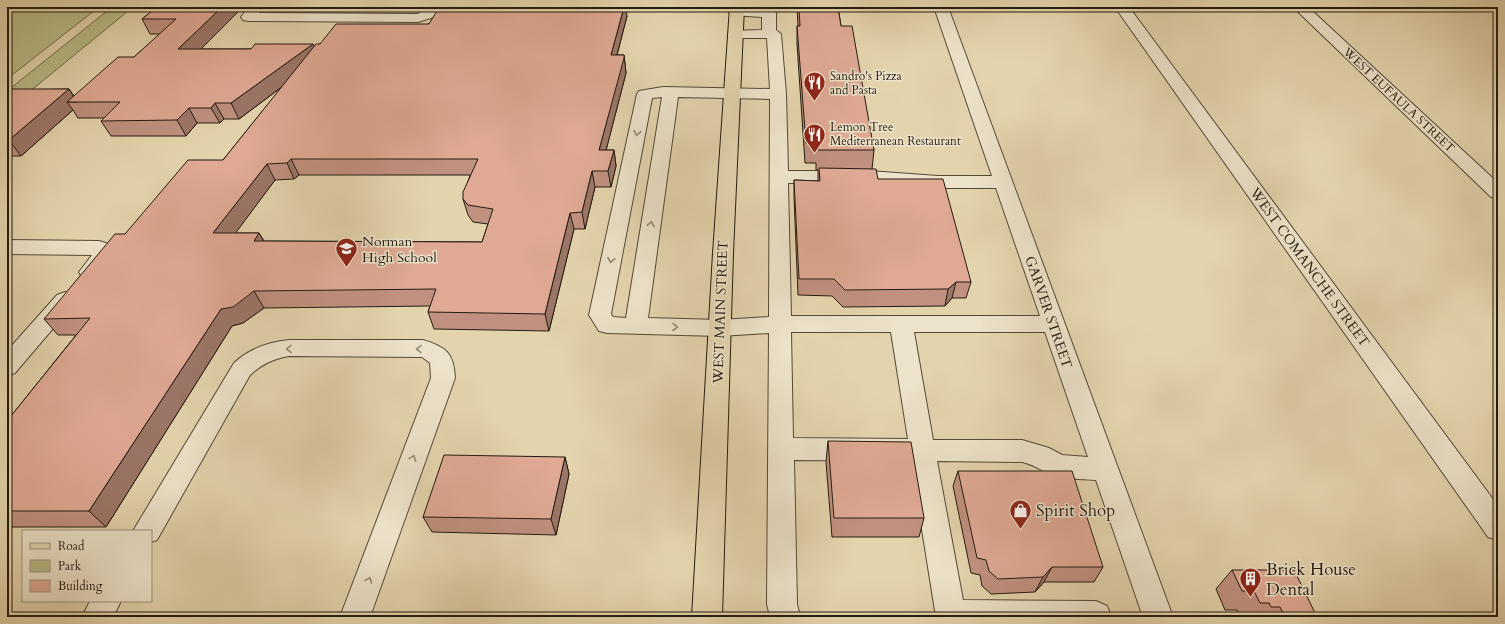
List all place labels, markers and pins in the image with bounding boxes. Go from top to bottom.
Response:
place label: Sandro's Pizza and Pasta [830,68,902,98]
restaurant icon: Sandro's Pizza and Pasta [801,70,827,103]
place label: Lemon Tree Mediterranean Restaurant [830,119,961,149]
restaurant icon: Lemon Tree Mediterranean Restaurant [802,121,828,154]
place label: Norman High School [362,232,437,267]
school or university icon: Norman High School [333,236,359,269]
shop icon: Spirit Shop [1007,497,1033,530]
place label: Spirit Shop [1036,499,1115,522]
place label: Brick House Dental [1266,558,1356,601]
building icon: Brick House Dental [1237,566,1263,599]

